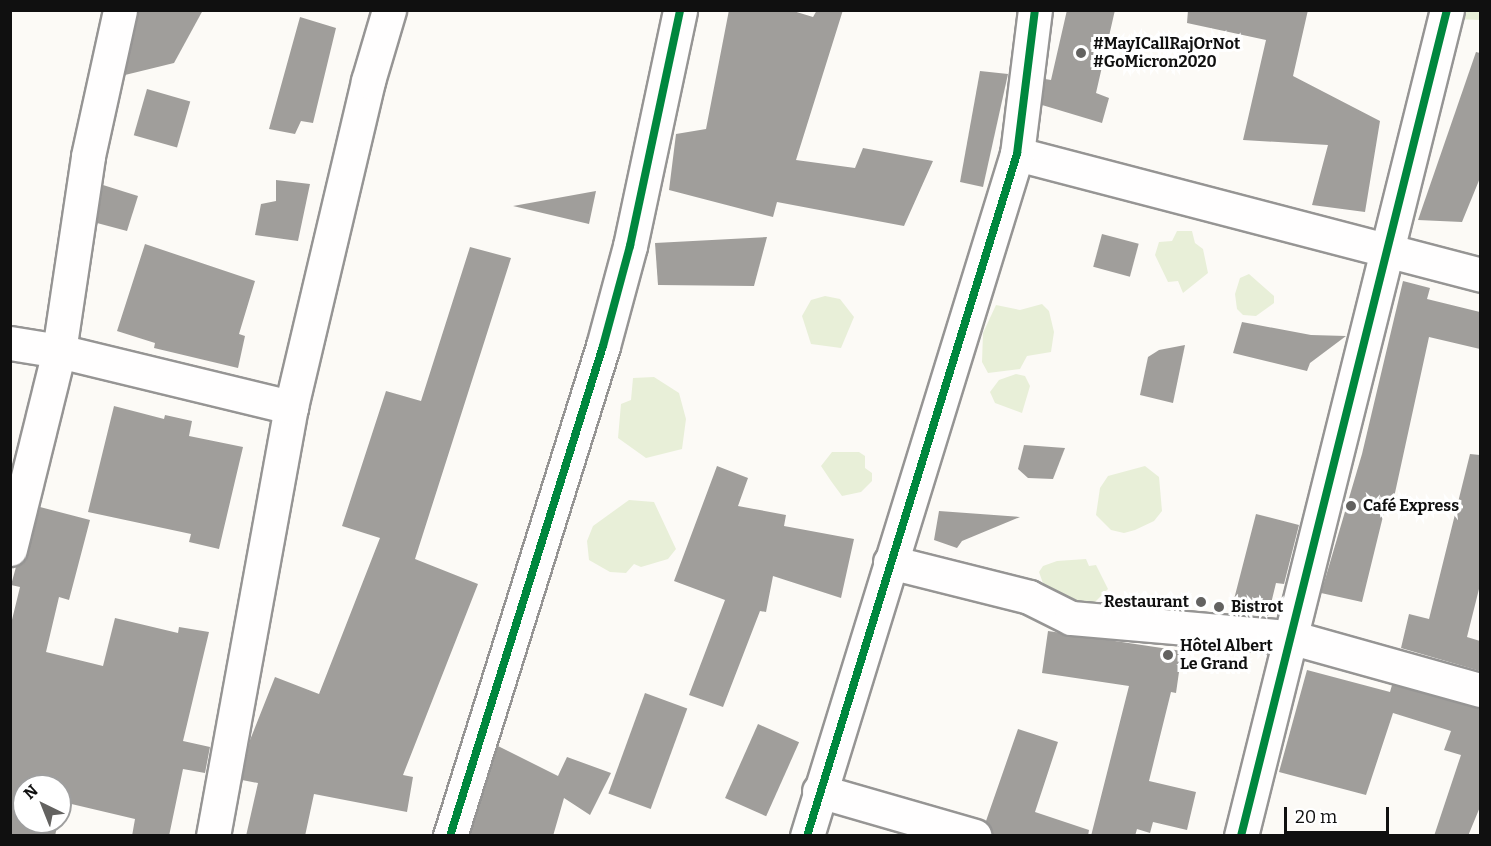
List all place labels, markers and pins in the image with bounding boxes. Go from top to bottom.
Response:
place label: #MayICallRajOrNot #GoMicron2020 [1093,34,1240,72]
marker: #MayICallRajOrNot #GoMicron2020 [1074,46,1088,60]
place label: Café Express [1363,496,1459,516]
marker: Café Express [1344,499,1358,513]
place label: Restaurant [1104,592,1189,612]
marker: Restaurant [1194,595,1208,609]
place label: Bistrot [1231,597,1283,617]
marker: Bistrot [1212,600,1226,614]
place label: Hôtel Albert Le Grand [1180,636,1273,674]
marker: Hôtel Albert Le Grand [1161,648,1175,662]

